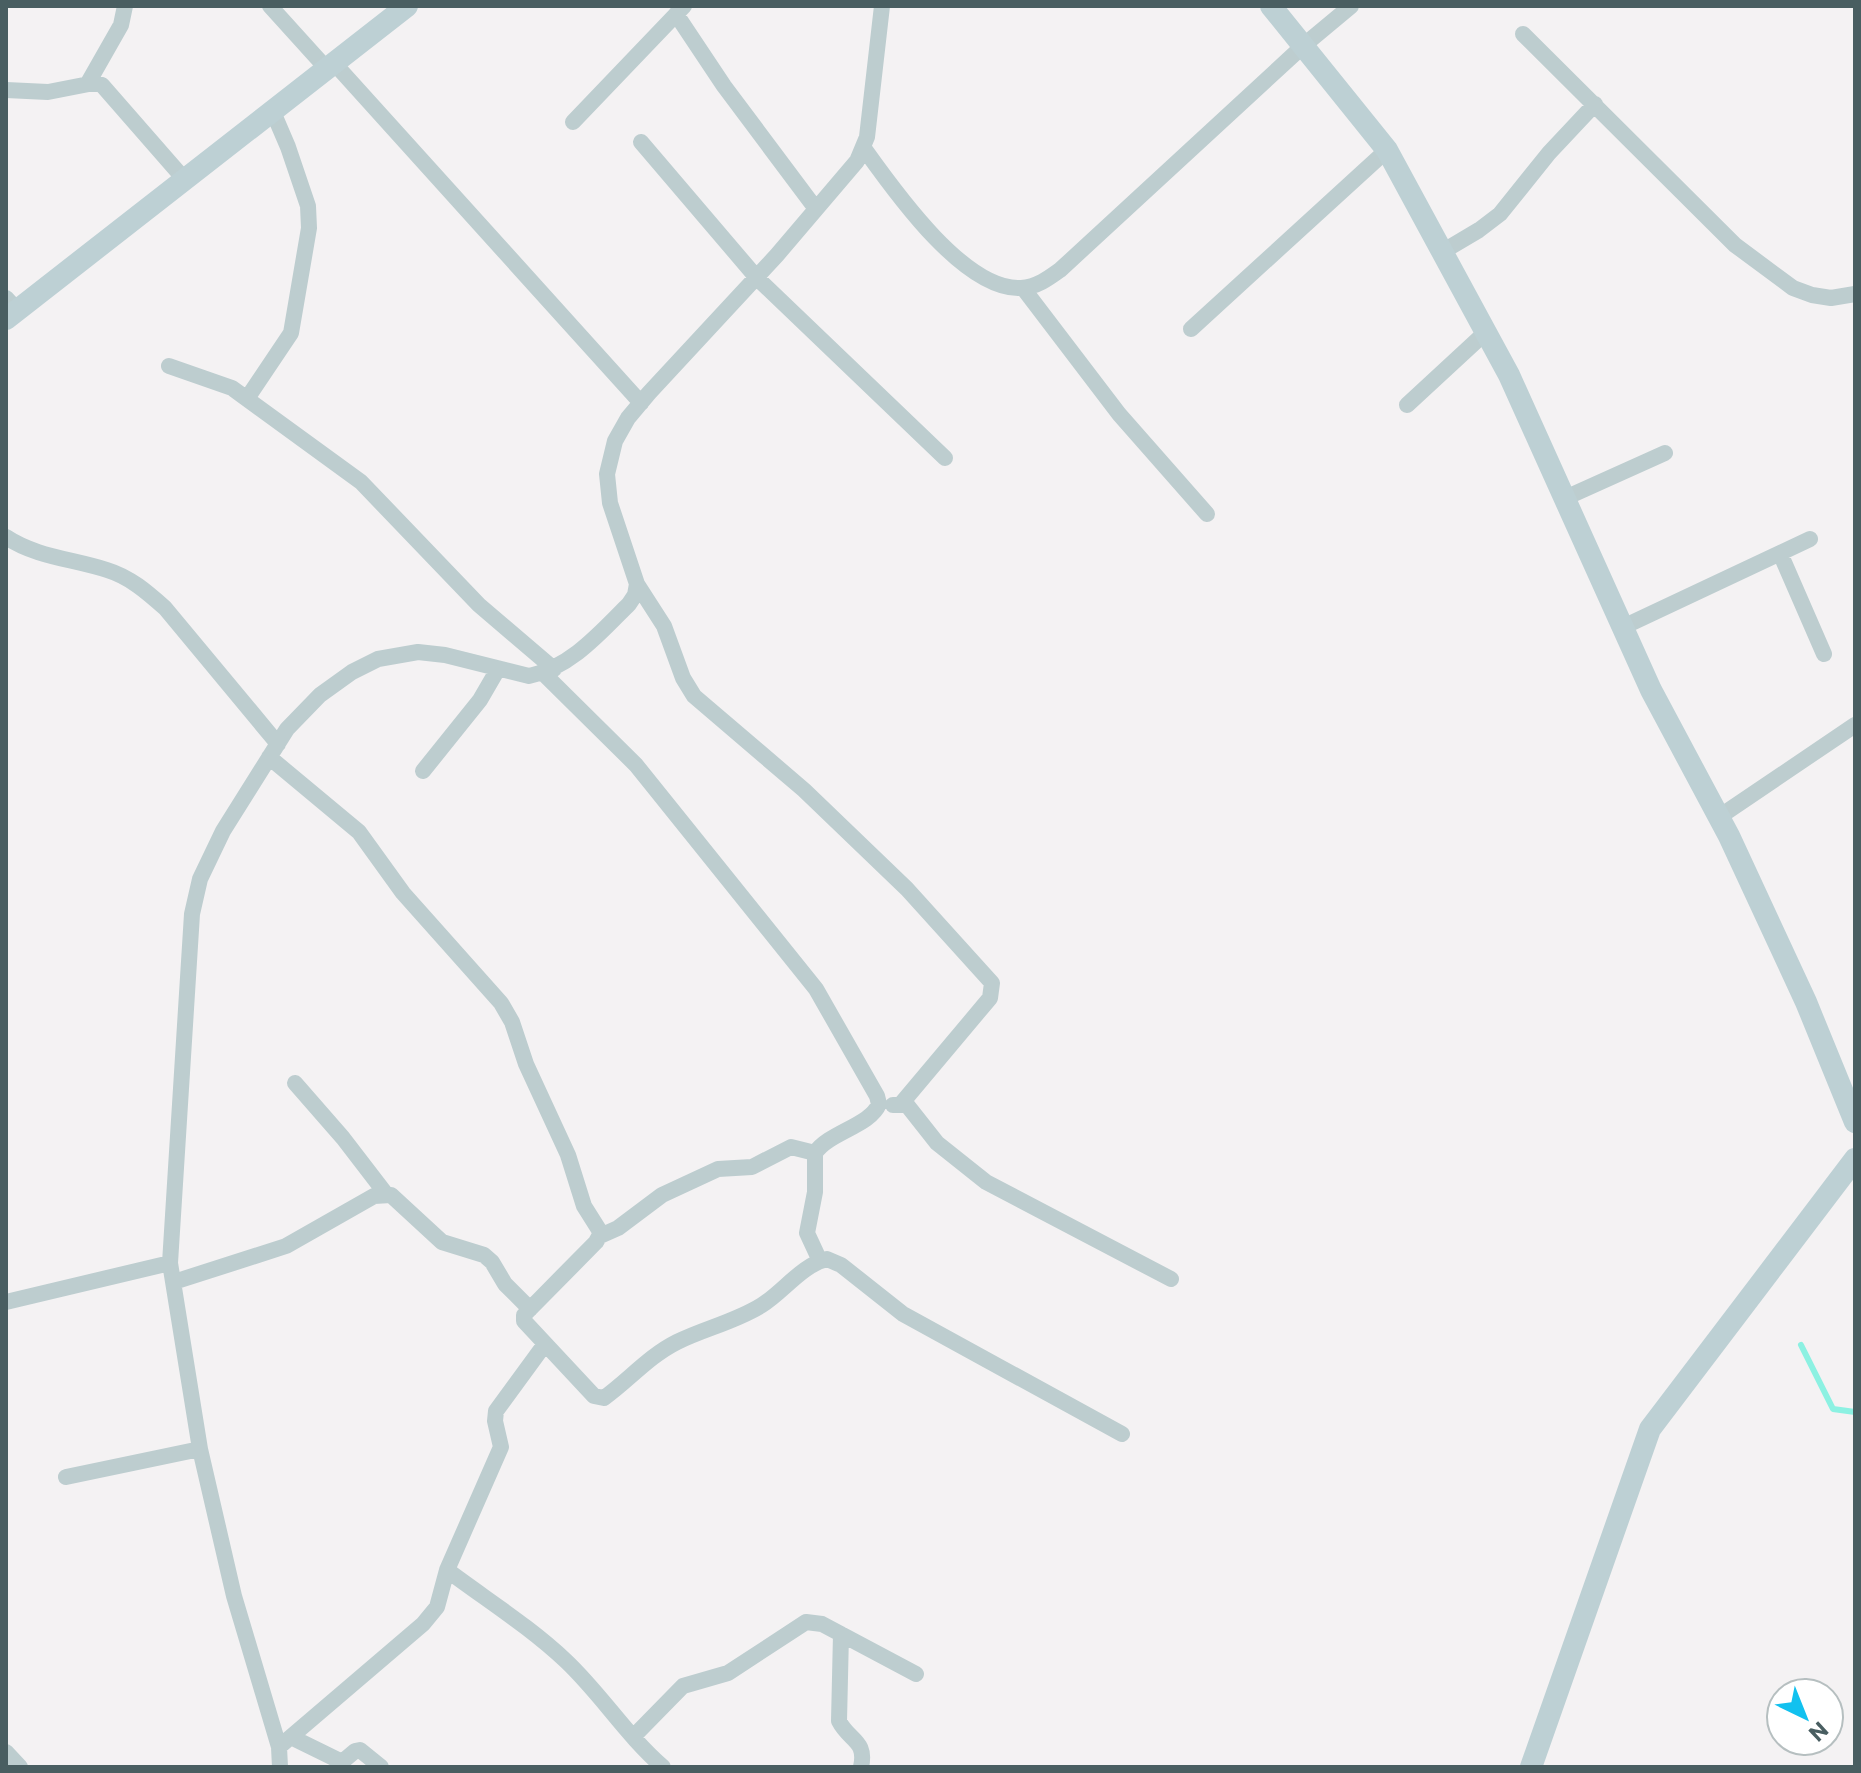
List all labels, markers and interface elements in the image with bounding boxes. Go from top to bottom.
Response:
north arrow [1765,1677,1845,1757]
text: N [1804,1716,1834,1747]

